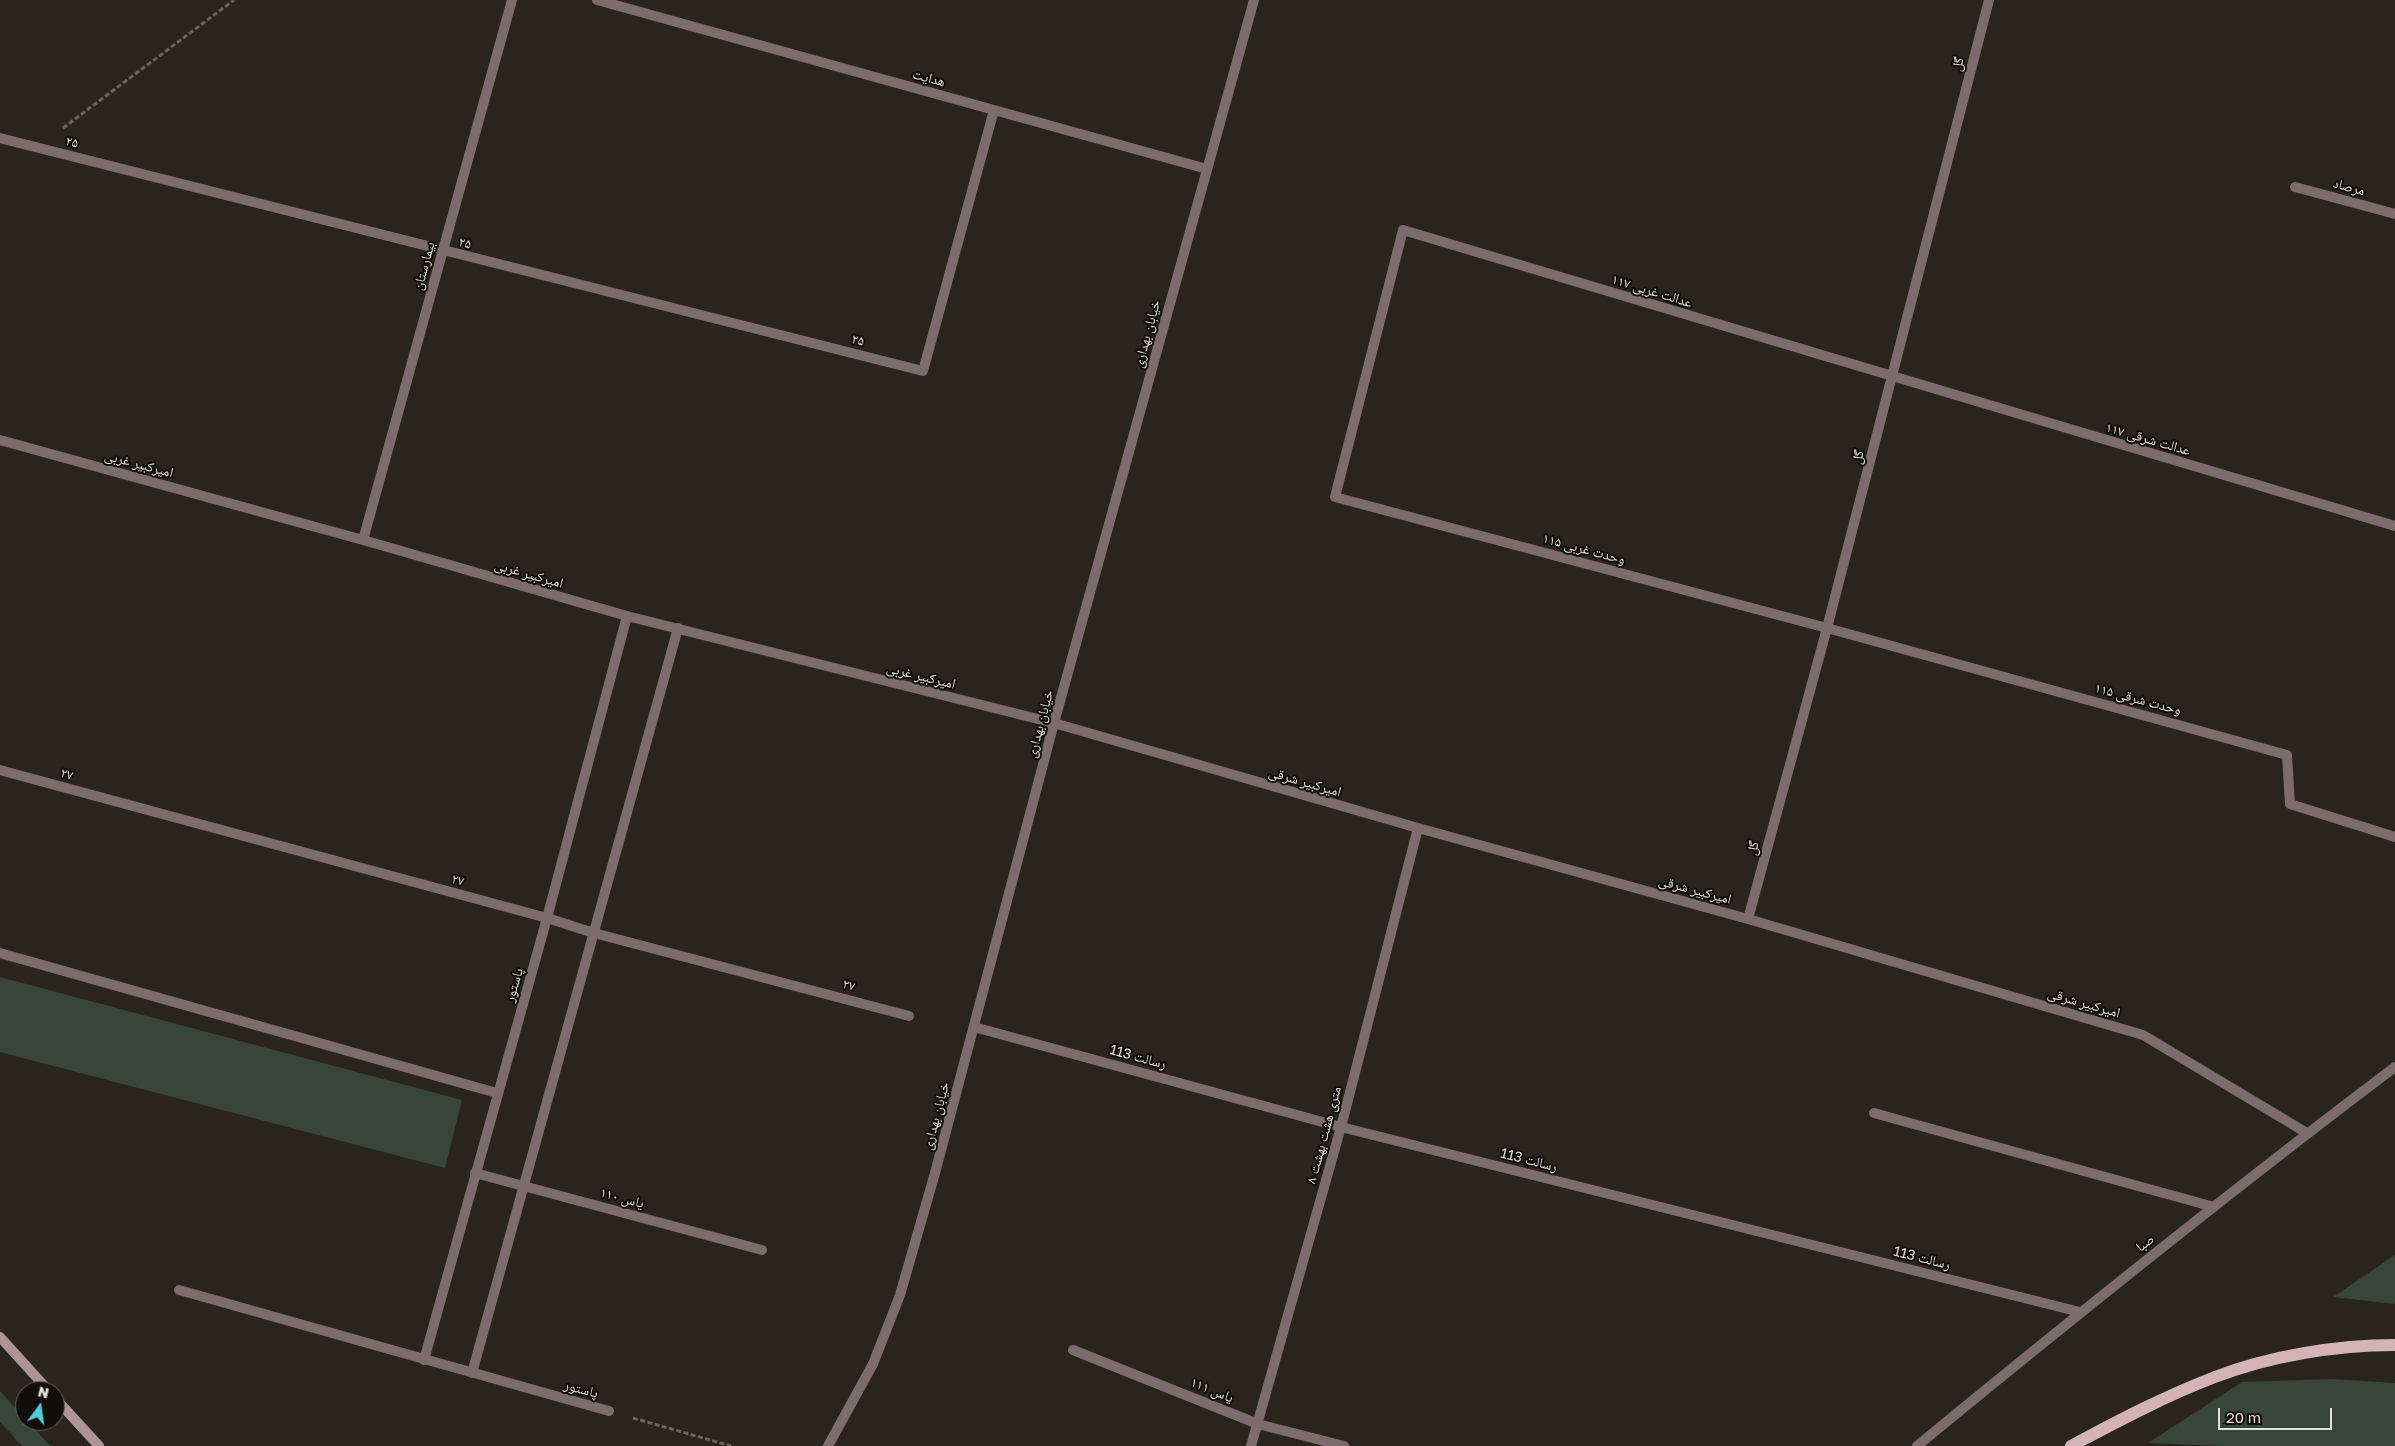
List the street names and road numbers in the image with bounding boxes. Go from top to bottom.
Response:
street label: گل [1948,55,1968,73]
street label: هدایت [911,66,947,90]
street label: ۲۵ [64,132,80,152]
street label: مرصاد [2331,175,2367,199]
street label: ۲۵ [457,233,473,253]
street label: بیمارستان [409,240,439,292]
street label: ۱۱۷ عدالت غربی [1610,271,1694,311]
street label: خیابان بهداری [1130,298,1164,370]
street label: ۲۵ [850,330,866,350]
street label: ۱۱۷ عدالت شرقی [2104,419,2192,459]
street label: امیرکبیر غربی [103,447,175,481]
street label: گل [1848,448,1868,466]
street label: ۱۱۵ وحدت غربی [1541,530,1627,568]
street label: امیرکبیر غربی [493,556,565,592]
street label: امیرکبیر غربی [885,659,957,693]
street label: ۱۱۵ وحدت شرقی [2093,679,2183,719]
street label: خیابان بهداری [1023,688,1057,760]
street label: ۲۷ [59,764,75,784]
street label: امیرکبیر شرقی [1267,764,1343,800]
street label: گل [1743,839,1763,857]
street label: ۲۷ [450,870,466,890]
street label: امیرکبیر شرقی [1657,872,1733,908]
street label: پاستور [501,966,527,1004]
street label: ۲۷ [841,975,857,995]
street label: امیرکبیر شرقی [2046,985,2122,1021]
street label: رسالت 113 [1108,1041,1168,1073]
street label: خیابان بهداری [919,1080,953,1152]
street label: ۸ متری هشت بهشت [1303,1084,1345,1186]
street label: رسالت 113 [1499,1145,1559,1175]
street label: یاس ۱۱۰ [598,1184,646,1212]
street label: صبا [2132,1231,2158,1255]
street label: رسالت 113 [1892,1243,1952,1273]
street label: یاس ۱۱۱ [1188,1374,1236,1406]
street label: پاستور [562,1376,600,1402]

